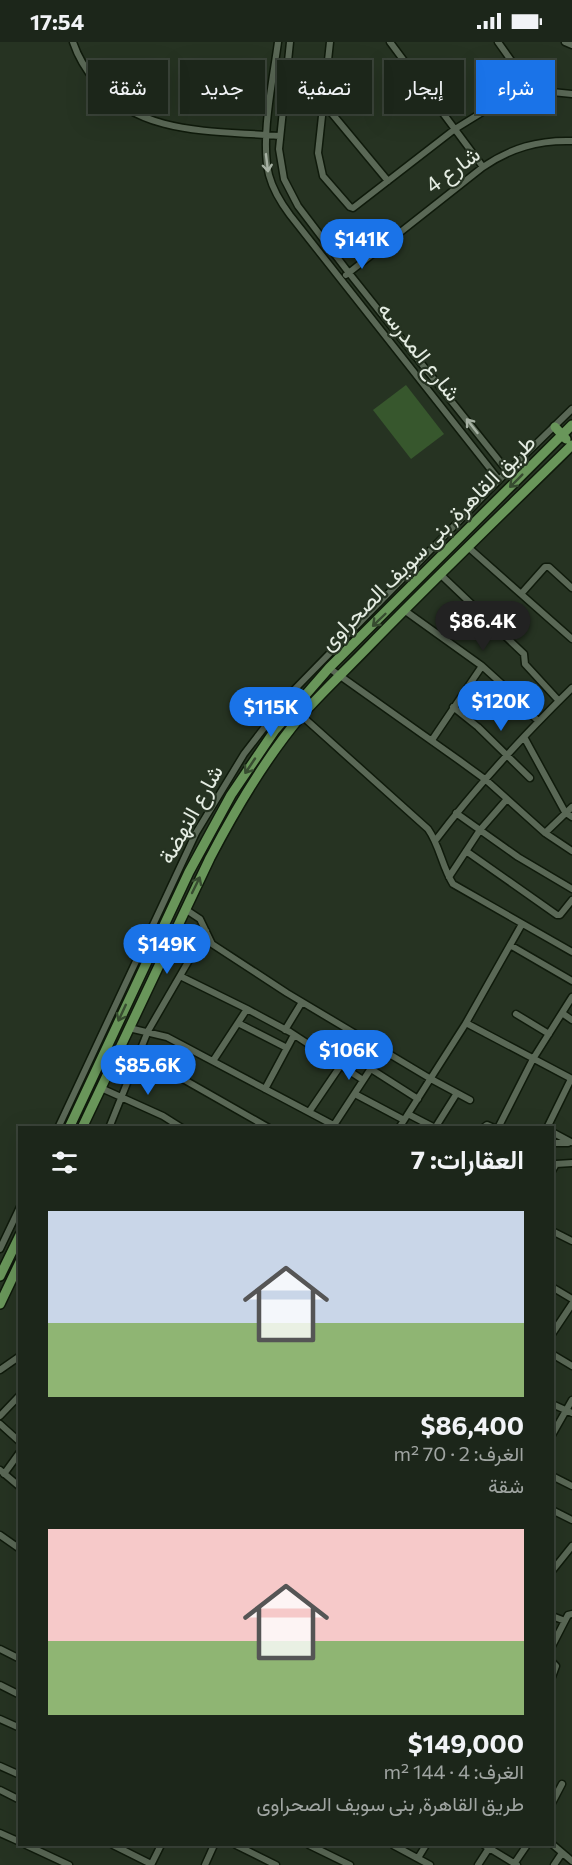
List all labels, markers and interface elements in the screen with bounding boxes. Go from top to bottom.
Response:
text: 17:54 [30,8,84,35]
chip: شقة [88,60,168,114]
chip: جديد [180,60,265,114]
chip: تصفية [277,60,372,114]
chip: إيجار [384,60,464,114]
chip: شراء [476,60,555,114]
street label: شارع 4 [419,140,486,200]
one-way arrow [262,152,273,172]
pin: $141K [320,219,404,270]
text: $141K [334,226,390,250]
street label: شارع المدرسه [371,296,467,407]
one-way arrow [465,418,478,434]
street label: طريق القاهرة, بنى سويف الصحراوى [313,428,541,656]
one-way arrow [509,474,524,489]
pin: $86.4K [434,601,532,652]
text: $86.4K [449,608,517,632]
one-way arrow [371,612,386,627]
pin: $120K [459,681,543,732]
pin: $115K [229,687,313,738]
text: $120K [471,688,531,712]
text: $115K [243,694,299,718]
one-way arrow [244,757,256,773]
street label: شارع النهضة [152,760,230,869]
one-way arrow [191,876,203,894]
pin: $149K [125,924,209,975]
text: $149K [137,931,197,955]
one-way arrow [116,1004,128,1022]
pin: $106K [307,1030,391,1081]
text: $106K [319,1037,379,1061]
pin: $85.6K [99,1045,197,1096]
text: $85.6K [115,1052,181,1076]
text: العقارات: 7 [411,1143,524,1174]
icon: filters [48,1146,81,1179]
icon: home [232,1250,340,1358]
text: $86,400 [420,1409,524,1440]
text: الغرف: 2 · 70 m² [394,1441,524,1465]
text: شقة [488,1473,524,1497]
icon: home [232,1568,340,1676]
text: $149,000 [408,1727,524,1758]
text: الغرف: 4 · 144 m² [384,1759,524,1783]
text: طريق القاهرة, بنى سويف الصحراوى [256,1791,524,1815]

